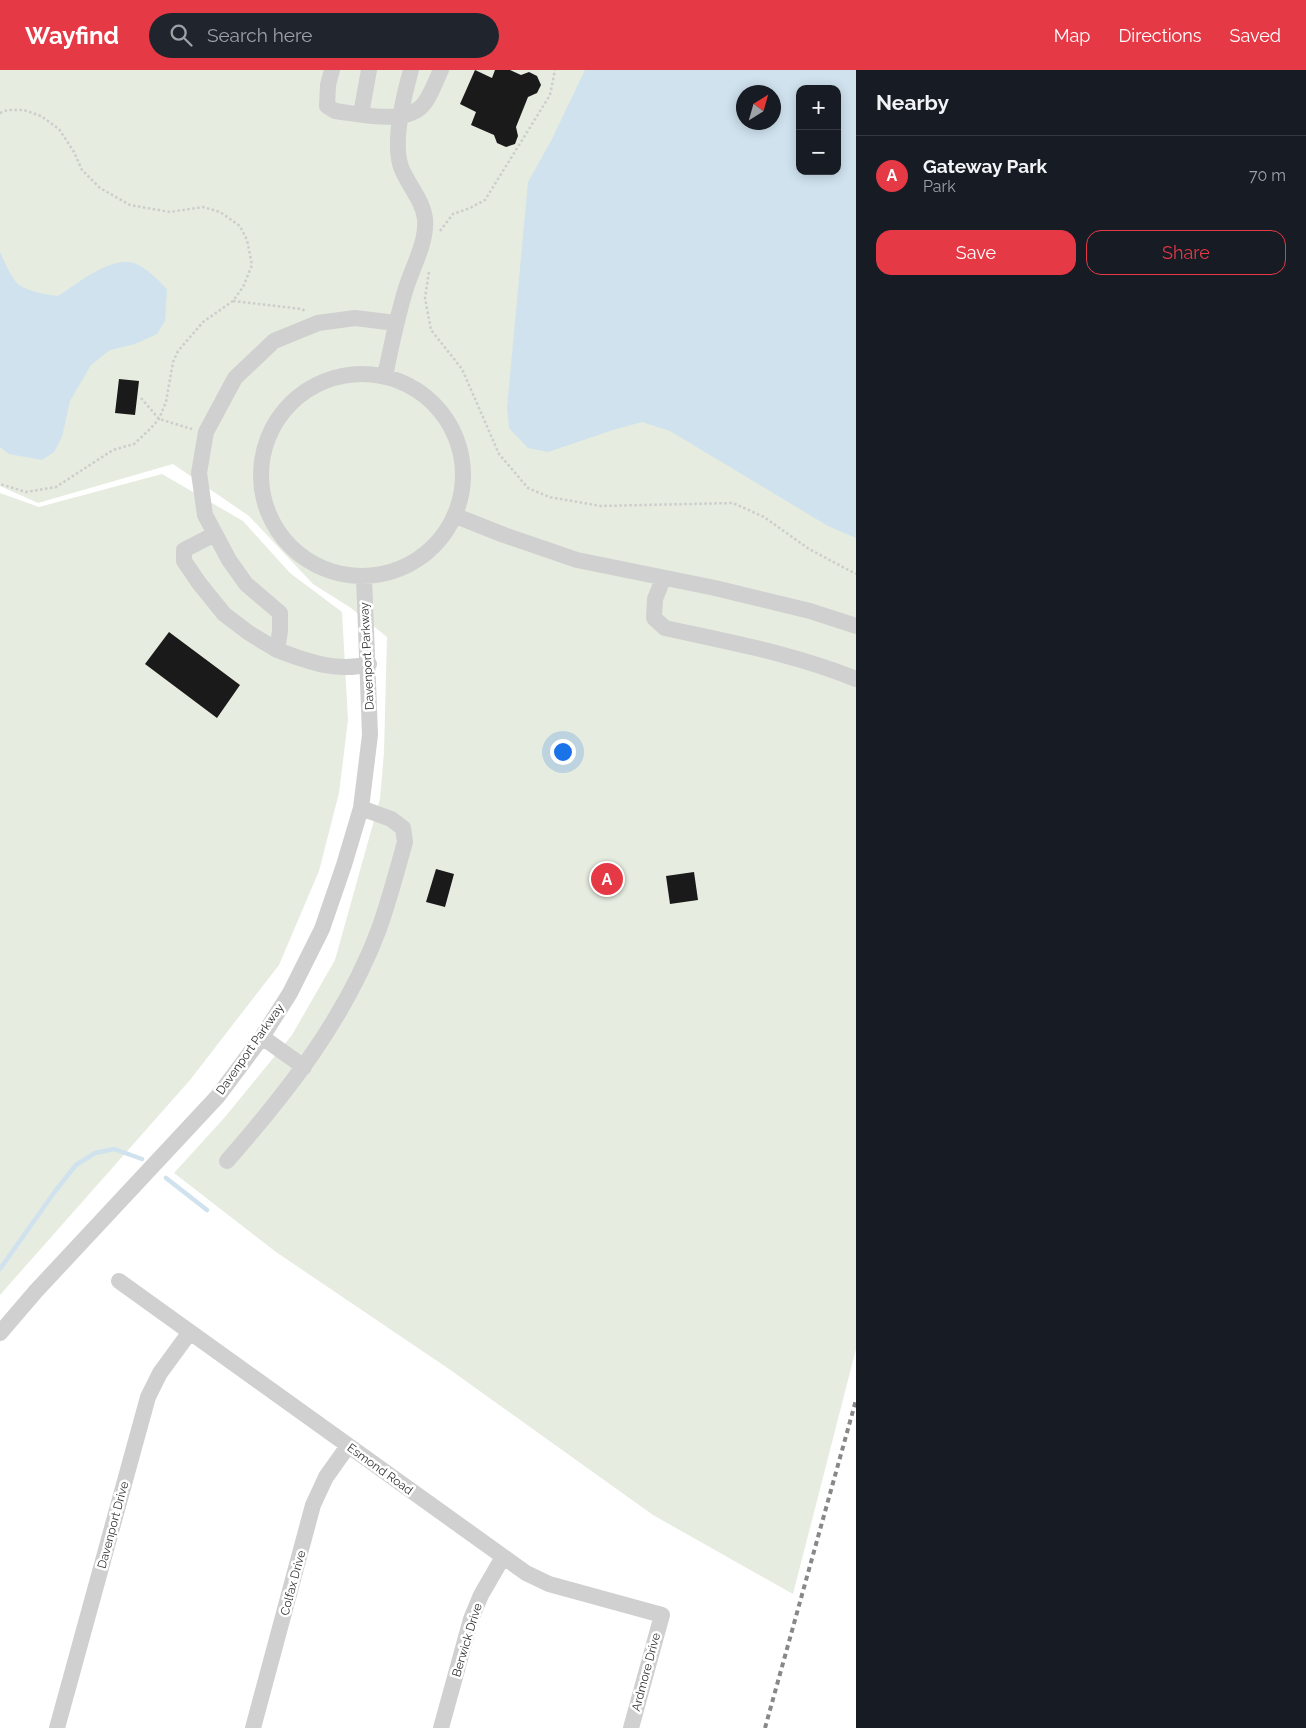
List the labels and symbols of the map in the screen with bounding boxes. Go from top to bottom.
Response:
north arrow [736,85,781,130]
street label: Davenport Parkway [357,601,377,710]
your location [550,739,576,765]
pin: A [591,860,623,898]
street label: Davenport Parkway [213,1000,287,1097]
street label: Esmond Road [345,1441,415,1497]
street label: Davenport Drive [95,1480,131,1570]
street label: Colfax Drive [278,1549,308,1617]
street label: Berwick Drive [449,1601,485,1679]
street label: Ardmore Drive [629,1631,663,1713]

